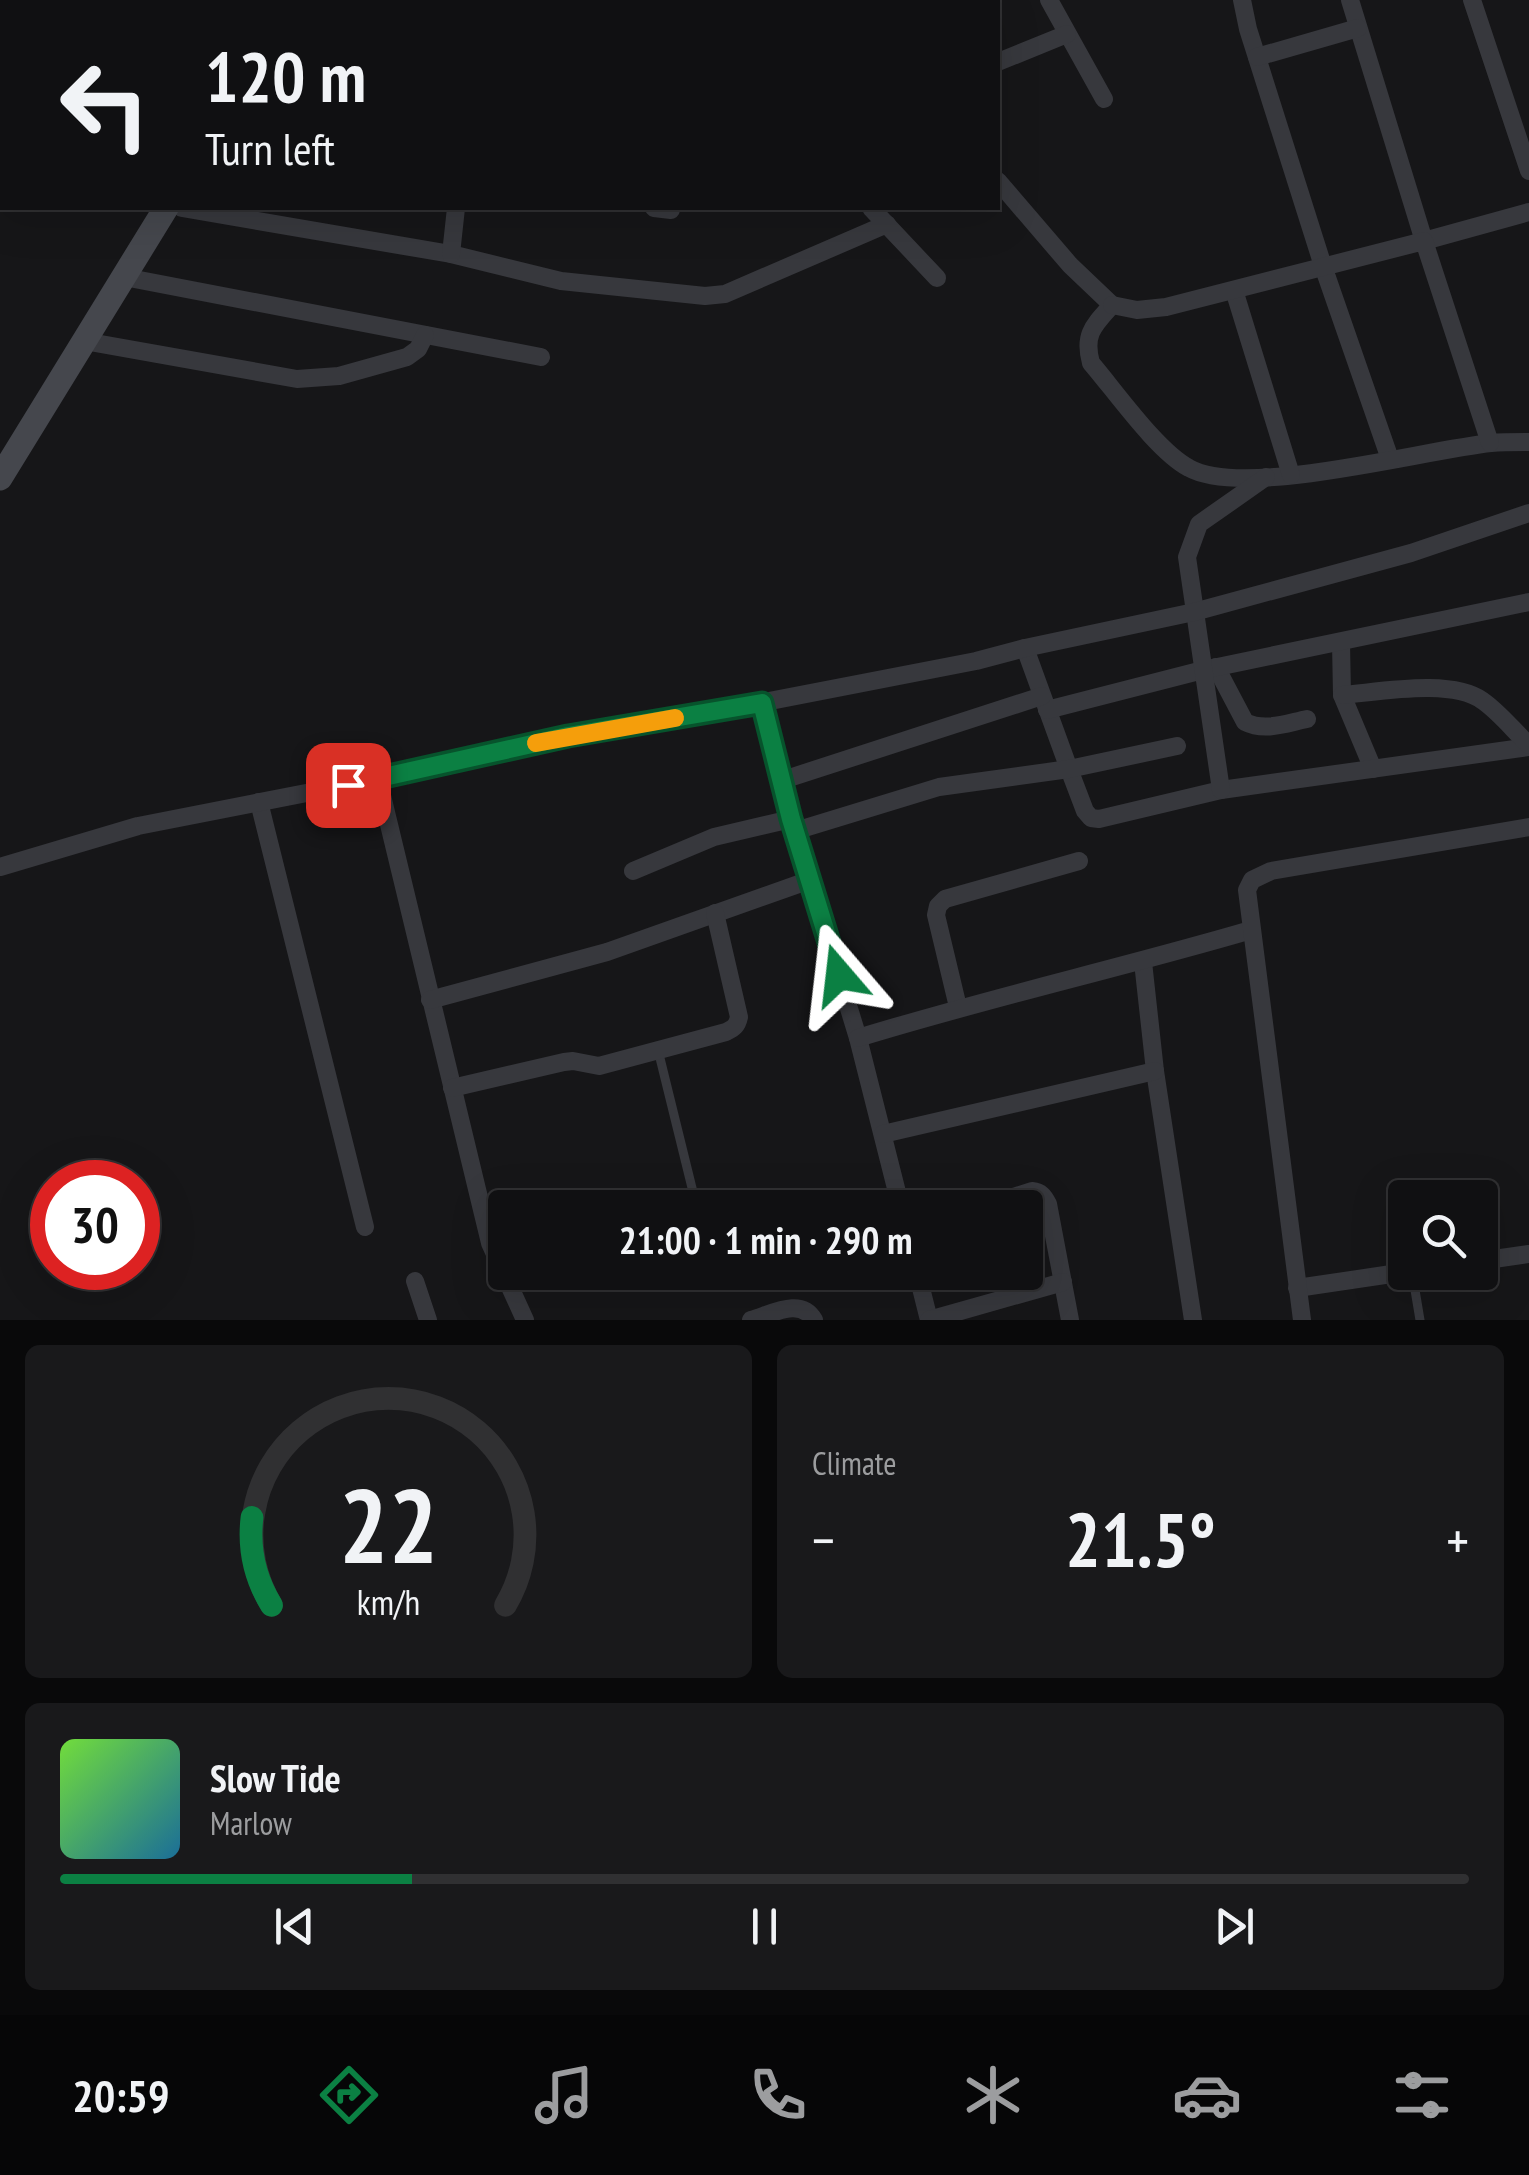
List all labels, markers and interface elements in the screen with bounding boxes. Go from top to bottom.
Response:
text: 120 m [205,31,366,121]
icon: left [40,40,170,170]
text: Turn left [205,119,335,177]
pin [306,743,391,828]
icon: arrive [321,758,376,813]
position arrow [787,923,891,1027]
speed limit sign: 30 [30,1160,160,1290]
map controls [1388,1180,1498,1290]
button: search [1388,1180,1498,1290]
text: 21:00 · 1 min · 290 m [619,1215,912,1264]
text: Climate [812,1442,896,1484]
text: 22 [339,1457,438,1592]
text: 21.5° [1065,1491,1216,1588]
text: − [812,1504,835,1575]
text: + [1446,1504,1469,1575]
text: km/h [357,1579,420,1625]
text: Slow Tide [210,1753,341,1802]
text: Marlow [210,1802,292,1844]
icon: previous [267,1899,322,1954]
icon: pause [737,1899,792,1954]
icon: next [1207,1899,1262,1954]
icon: directions [314,2060,384,2130]
icon: music [529,2060,599,2130]
icon: phone [743,2060,813,2130]
icon: climate [958,2060,1028,2130]
icon: car [1172,2060,1242,2130]
icon: filters [1387,2060,1457,2130]
text: 20:59 [72,2066,170,2124]

